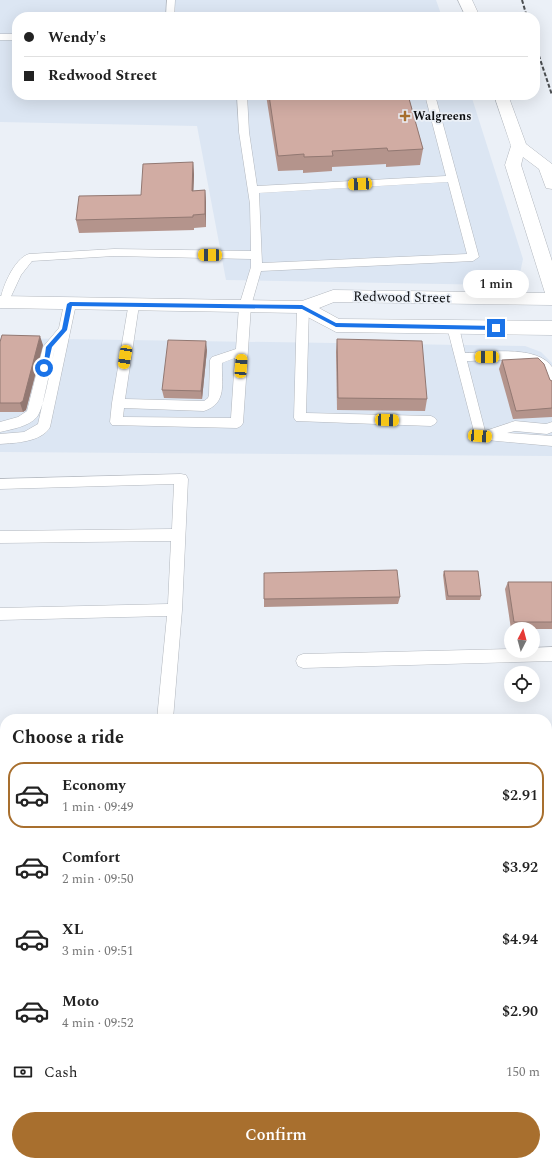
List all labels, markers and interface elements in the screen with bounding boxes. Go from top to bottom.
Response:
text: Wendy's [48,26,106,49]
text: Redwood Street [48,64,157,87]
place label: Walgreens [413,107,471,126]
marker: Walgreens [400,111,410,121]
car [348,177,372,191]
car [198,249,222,261]
callout: 1 min [463,270,529,298]
text: 1 min [479,274,513,294]
street label: Redwood Street [353,286,451,308]
route end [487,319,505,337]
car [117,344,133,370]
car [475,351,499,363]
car [234,354,248,378]
route start [35,359,53,377]
car [375,414,399,426]
car [468,429,492,443]
north arrow [504,622,540,658]
map controls [504,622,540,702]
button: locate [504,666,540,702]
text: Choose a ride [12,724,124,751]
text: Economy [62,774,126,797]
icon: car [14,777,50,813]
text: $2.91 [502,784,538,807]
text: 1 min · 09:49 [62,797,134,817]
text: Comfort [62,846,120,869]
icon: car [14,849,50,885]
text: $3.92 [502,856,538,879]
text: 2 min · 09:50 [62,869,134,889]
text: XL [62,918,83,941]
icon: car [14,921,50,957]
text: $4.94 [502,928,538,951]
text: 3 min · 09:51 [62,941,134,961]
text: Moto [62,990,99,1013]
icon: car [14,993,50,1029]
text: $2.90 [502,1000,538,1023]
text: 4 min · 09:52 [62,1013,134,1033]
icon: cash [12,1061,34,1083]
text: Cash [44,1061,77,1084]
text: 150 m [506,1062,540,1082]
button: Confirm [12,1112,540,1158]

